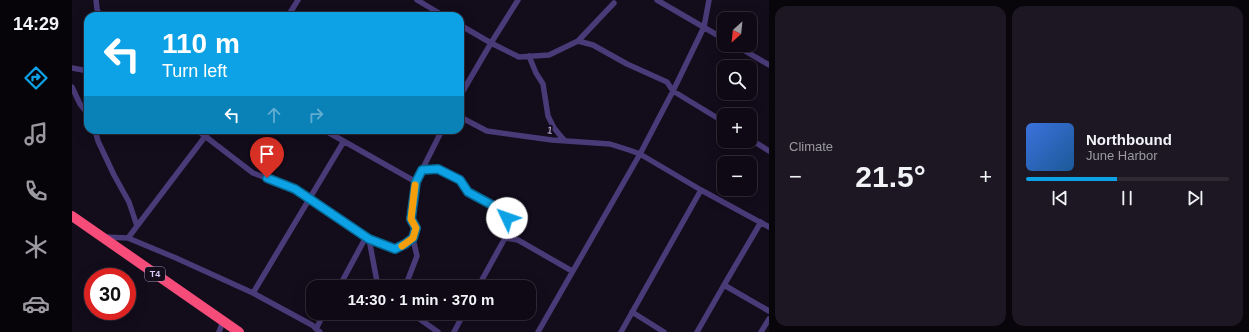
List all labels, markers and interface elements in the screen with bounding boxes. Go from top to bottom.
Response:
north arrow [717,12,757,52]
map controls [717,12,757,196]
text: 14:29 [13,14,59,34]
icon: left [96,28,148,80]
text: 110 m [162,28,240,59]
button: search [717,60,757,100]
text: Turn left [162,61,227,81]
icon: directions [22,64,50,92]
icon: left [221,104,243,126]
icon: ahead [263,104,285,126]
icon: right [305,104,327,126]
button: + [717,108,757,148]
icon: music [22,120,50,148]
street label: 1 [547,124,554,136]
text: Northbound [1086,131,1172,148]
pin [250,137,284,178]
text: Climate [789,139,833,154]
icon: arrive [256,143,278,165]
text: June Harbor [1086,148,1158,163]
button: − [717,156,757,196]
text: 21.5° [855,160,926,193]
text: − [789,164,802,189]
text: + [979,164,992,189]
icon: phone [22,177,50,205]
icon: previous [1049,187,1071,209]
icon: pause [1116,187,1138,209]
icon: next [1184,187,1206,209]
position arrow [486,197,528,239]
icon: climate [22,233,50,261]
road number: T4 [145,267,165,281]
speed limit sign: 30 [84,268,136,320]
icon: car [22,290,50,318]
text: 14:30 · 1 min · 370 m [348,291,494,308]

